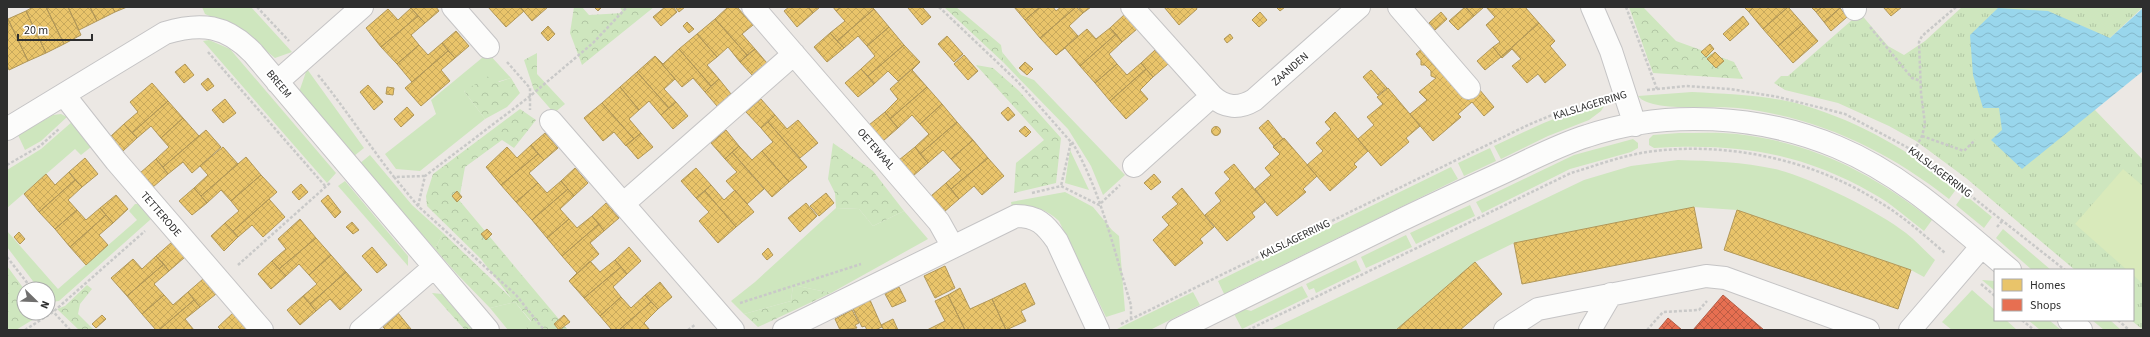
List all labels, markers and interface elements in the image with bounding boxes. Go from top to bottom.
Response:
scale bar [18,16,92,42]
text: 20 m [24,22,48,39]
street label: ZAANDEN [1268,49,1312,89]
street label: BREEM [263,67,295,101]
street label: KALSLAGERRING [1551,87,1629,123]
street label: OETEWAAL [854,125,899,174]
street label: KALSLAGERRING [1905,143,1975,201]
street label: TETTERODE [137,188,185,240]
street label: KALSLAGERRING [1257,215,1333,262]
legend [1994,269,2134,321]
text: Homes [2030,277,2065,294]
north arrow [16,281,56,321]
text: Shops [2030,297,2061,314]
text: N [36,298,53,311]

